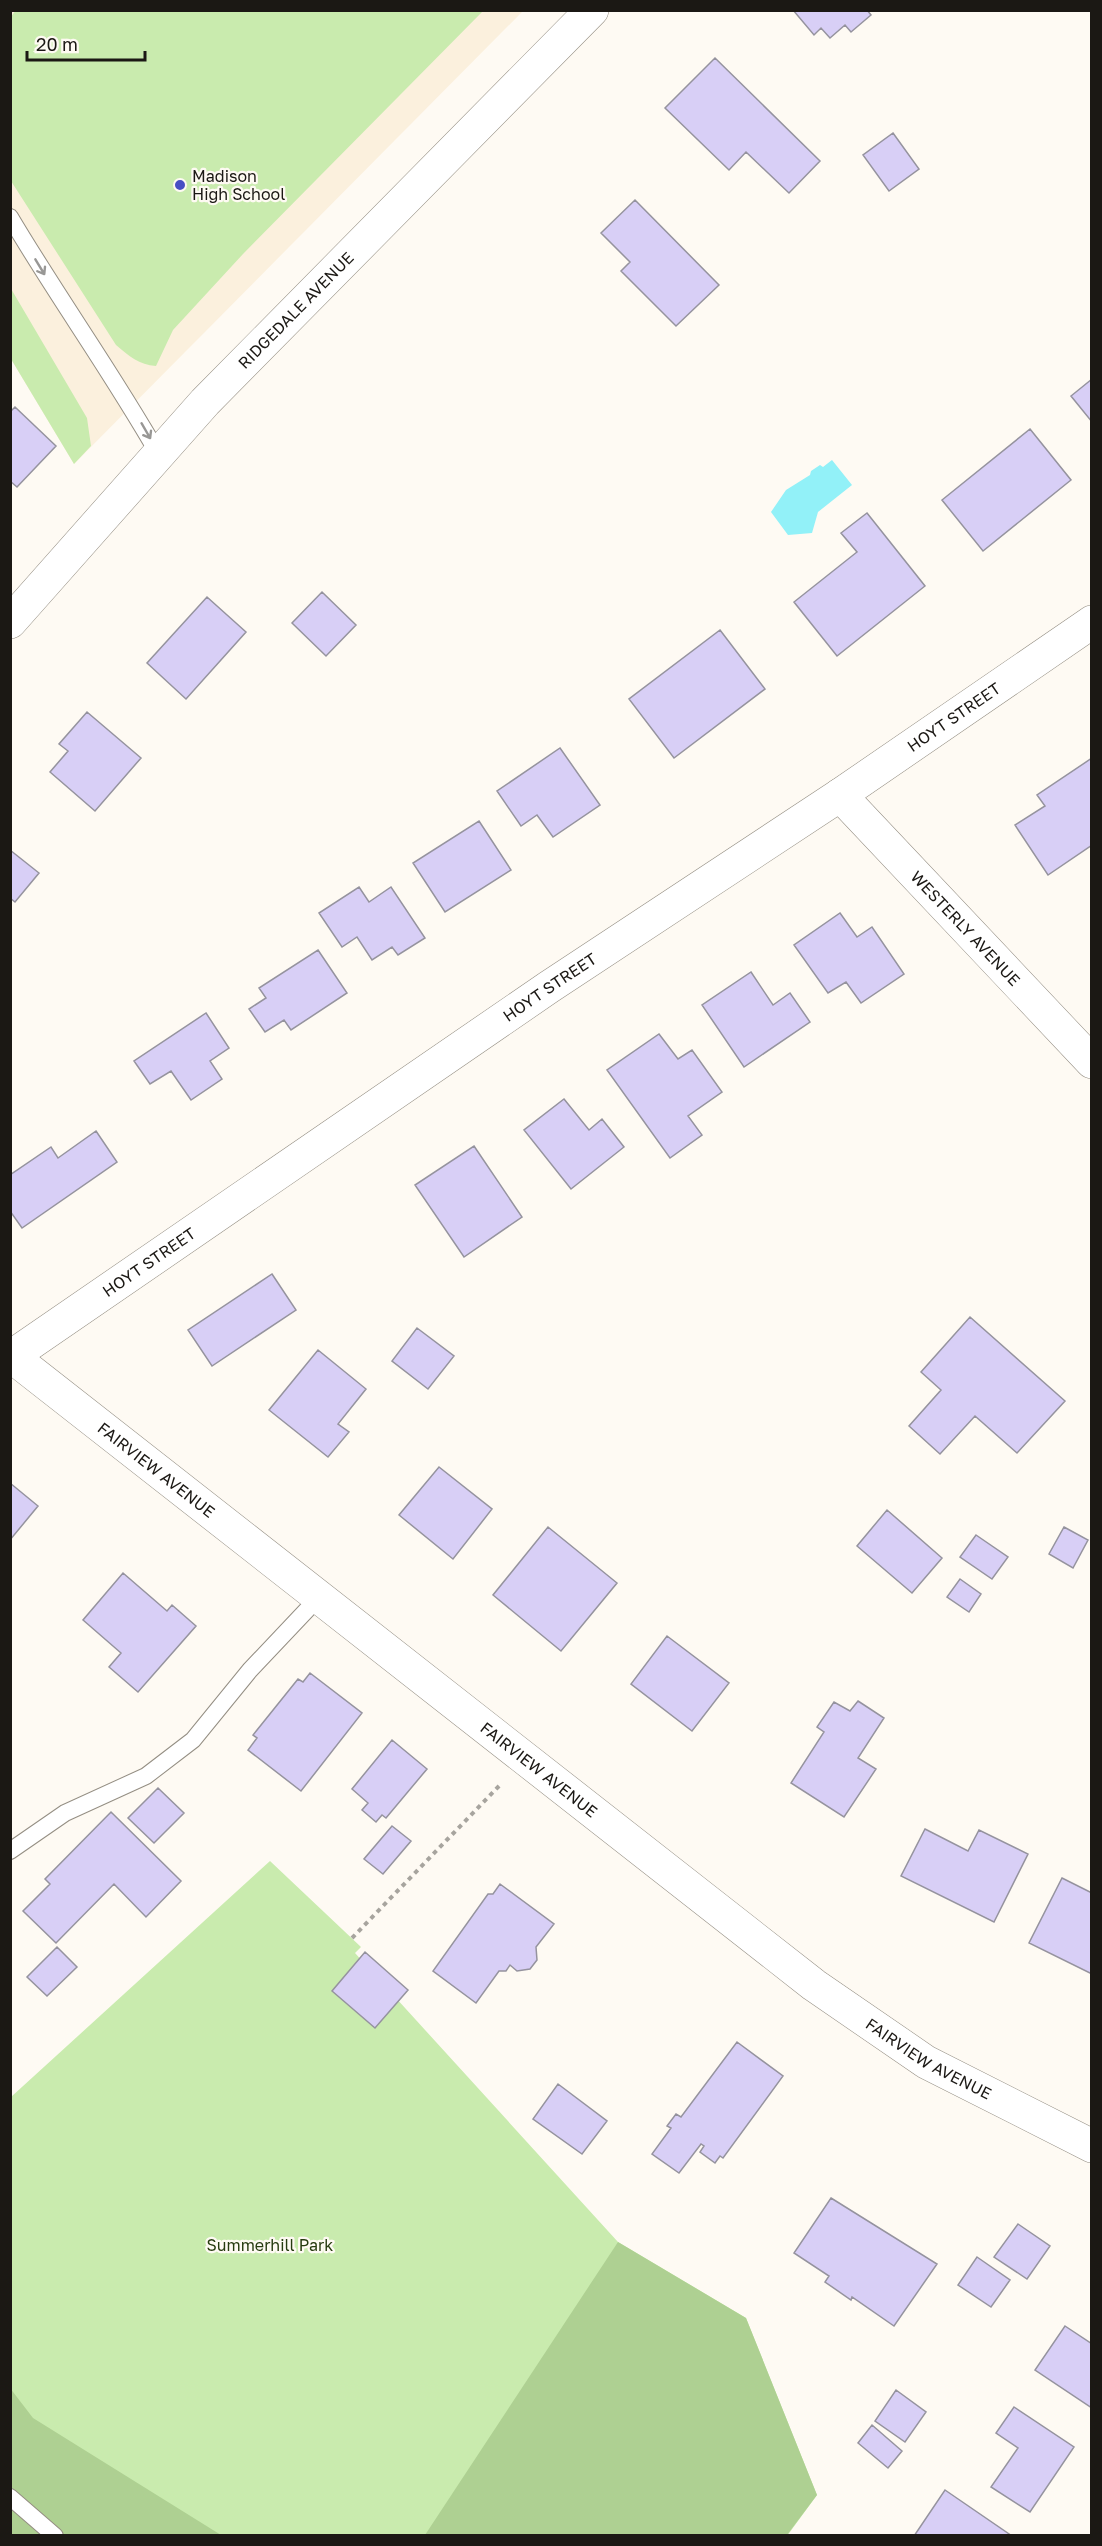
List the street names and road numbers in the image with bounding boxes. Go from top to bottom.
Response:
street label: RIDGEDALE AVENUE [234,248,358,373]
street label: HOYT STREET [903,678,1004,756]
street label: WESTERLY AVENUE [907,866,1025,990]
street label: HOYT STREET [499,948,600,1026]
street label: HOYT STREET [98,1223,199,1301]
street label: FAIRVIEW AVENUE [94,1418,219,1522]
street label: FAIRVIEW AVENUE [476,1717,601,1822]
street label: FAIRVIEW AVENUE [862,2014,995,2104]

